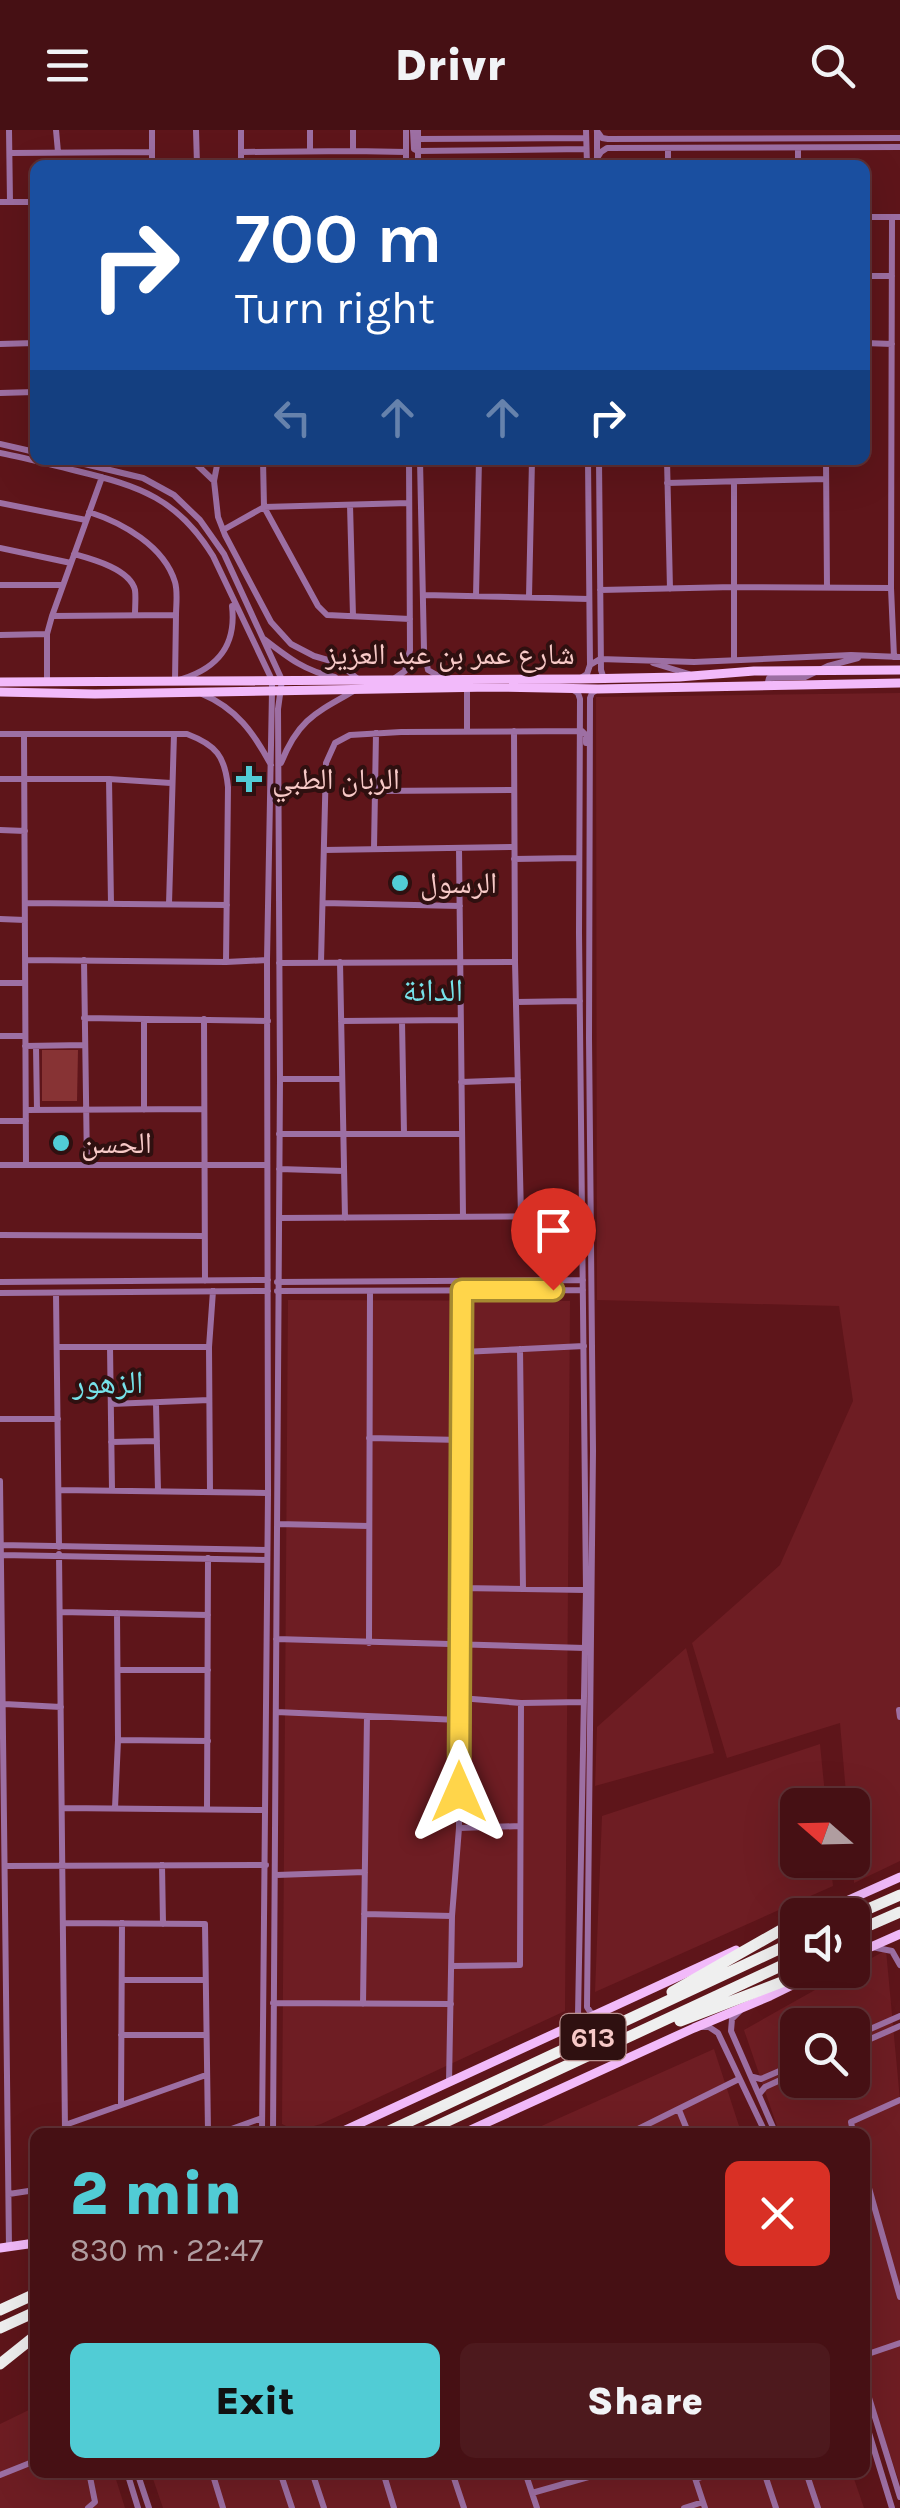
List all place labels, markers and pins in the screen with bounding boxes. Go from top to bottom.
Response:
place label: الربان الطبي [272,761,400,803]
marker: الربان الطبي [236,766,262,792]
place label: الرسول [420,865,497,901]
marker: الرسول [389,872,411,894]
place label: الحسن [81,1125,152,1161]
marker: الحسن [50,1132,72,1154]
pin [511,1188,596,1291]

